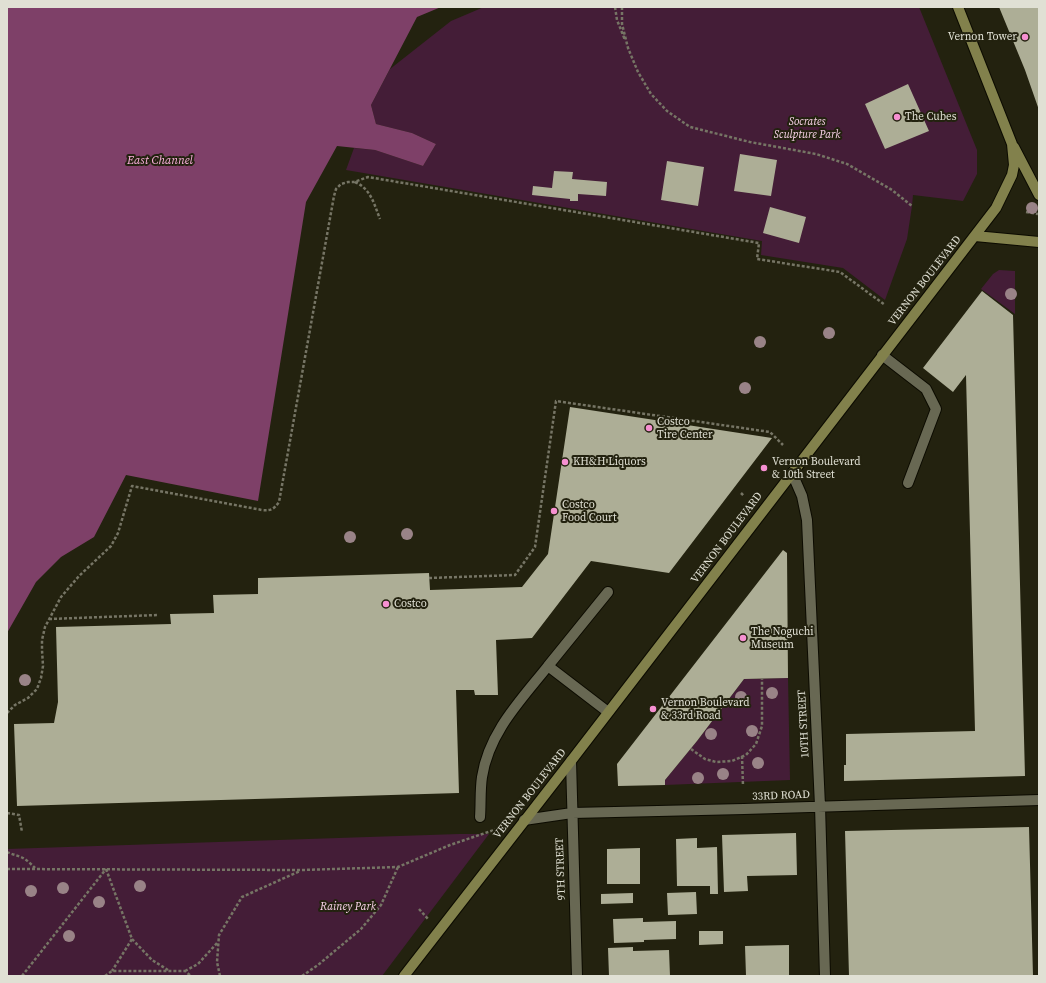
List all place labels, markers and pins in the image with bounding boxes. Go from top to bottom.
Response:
place label: Vernon Tower [948,30,1017,44]
marker: Vernon Tower [1020,32,1030,42]
place label: The Cubes [905,110,956,124]
marker: The Cubes [892,112,902,122]
place label: Costco Tire Center [657,415,713,441]
marker: Costco Tire Center [644,423,654,433]
place label: KH&H Liquors [573,455,646,469]
place label: Vernon Boulevard & 10th Street [772,455,861,481]
marker: KH&H Liquors [560,457,570,467]
marker: Vernon Boulevard & 10th Street [759,463,769,473]
place label: Costco Food Court [562,498,617,524]
marker: Costco Food Court [549,506,559,516]
place label: Costco [394,597,427,611]
marker: Costco [381,599,391,609]
place label: The Noguchi Museum [751,625,814,651]
marker: The Noguchi Museum [738,633,748,643]
place label: Vernon Boulevard & 33rd Road [661,696,750,722]
marker: Vernon Boulevard & 33rd Road [648,704,658,714]

